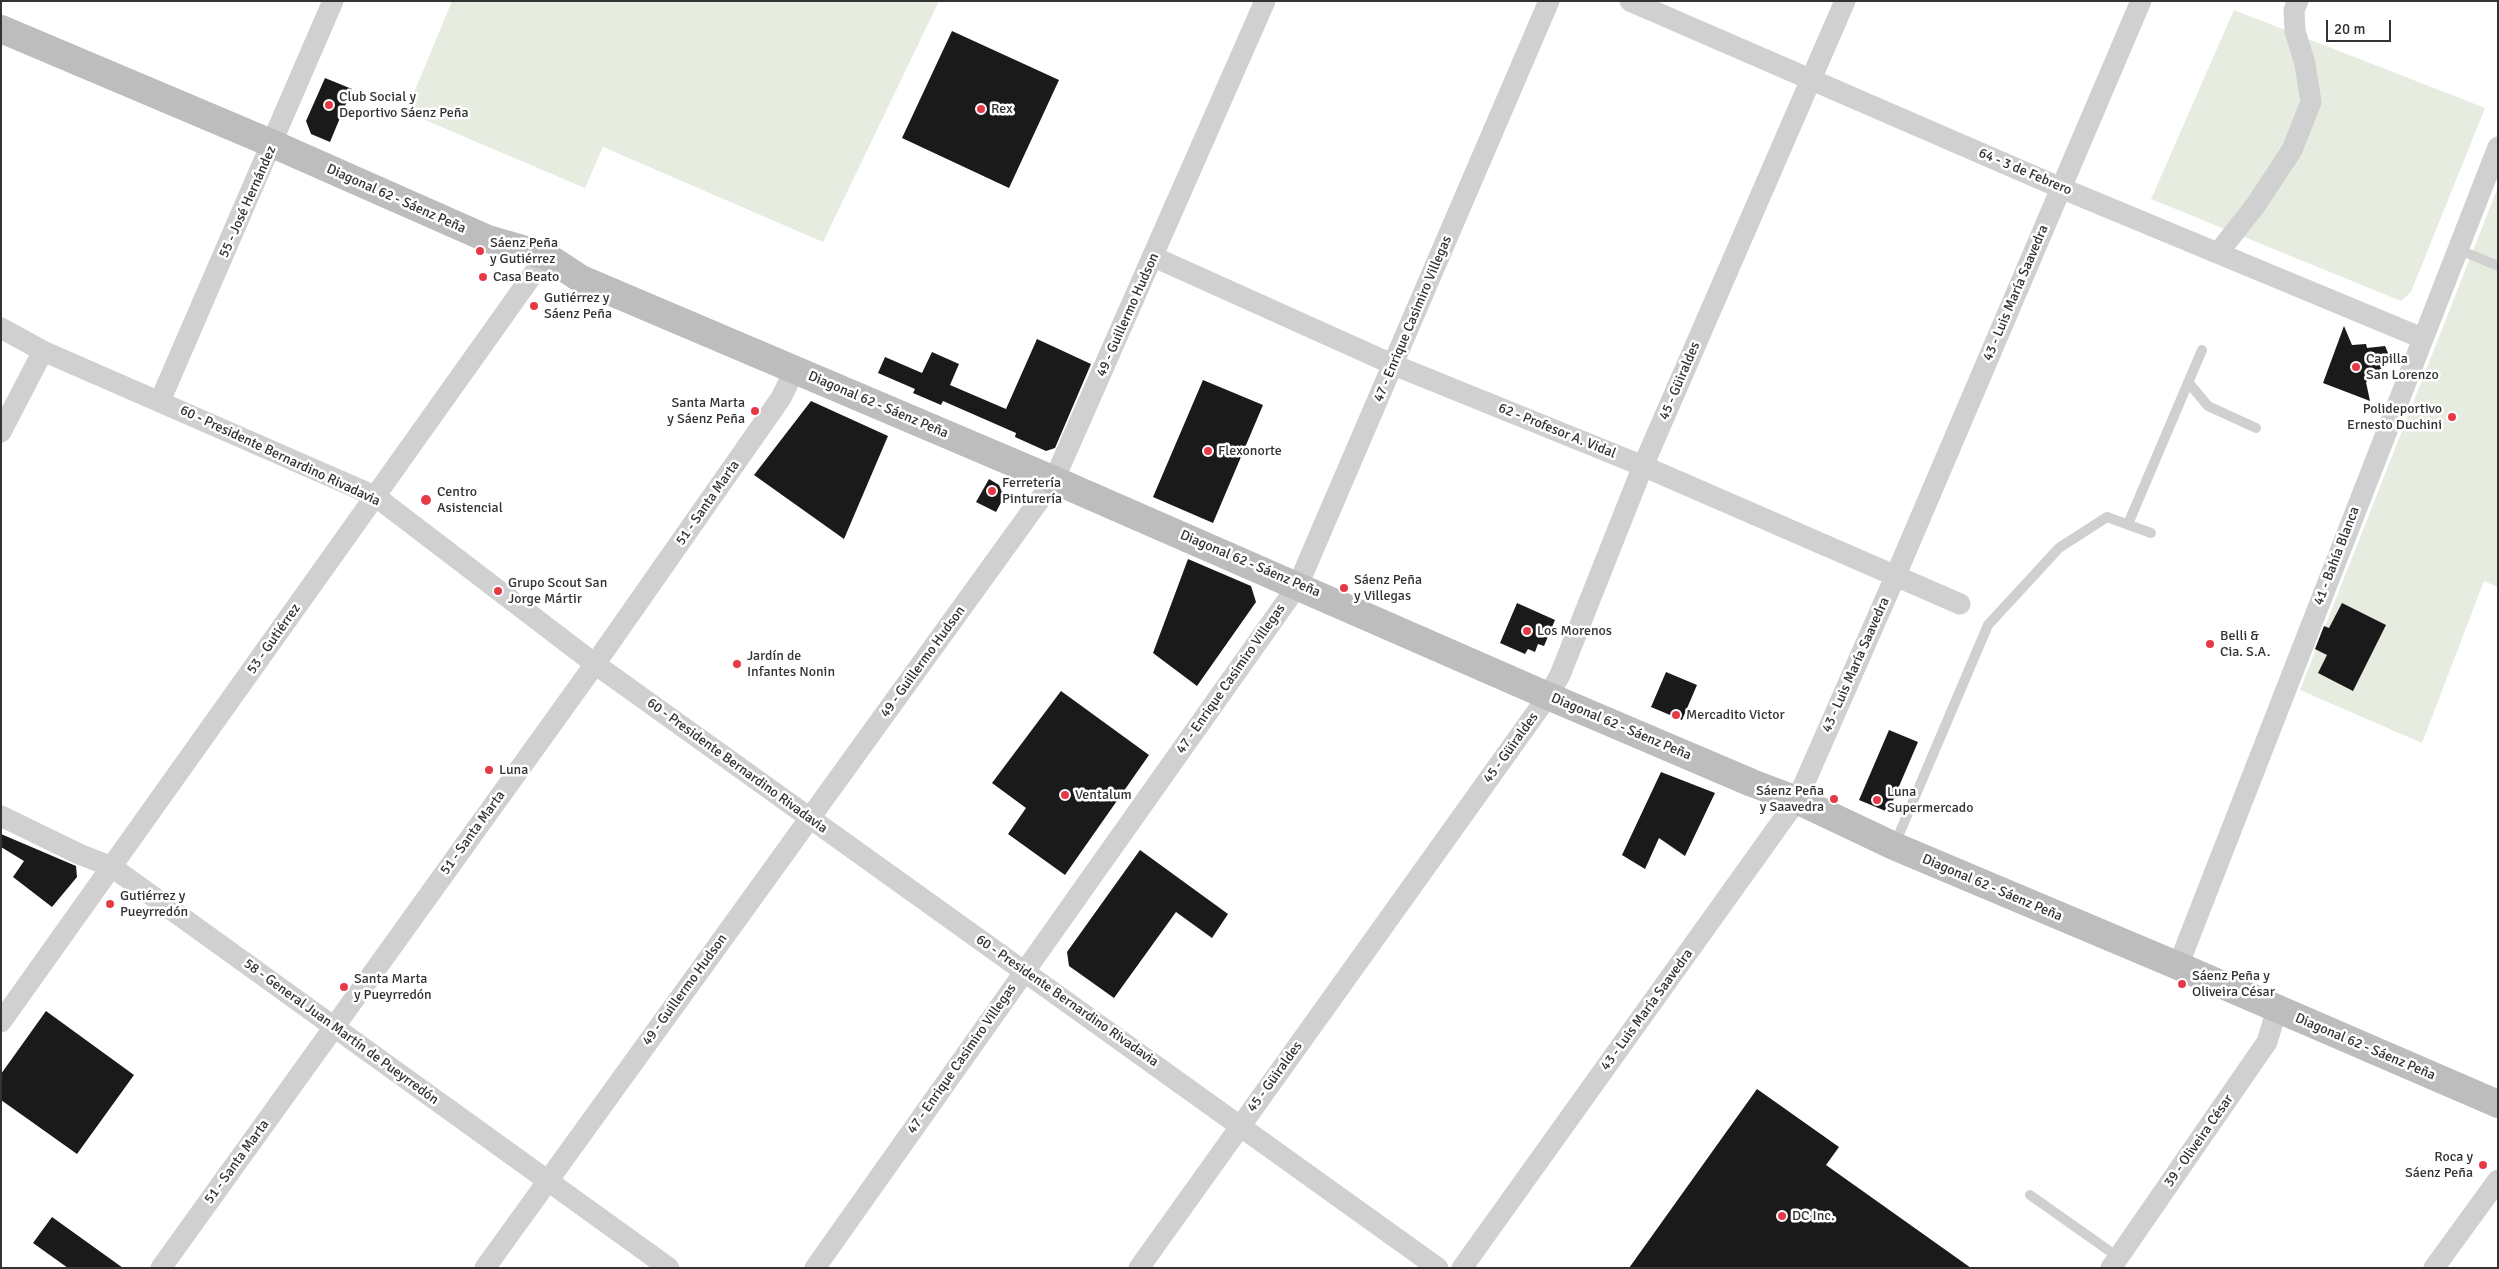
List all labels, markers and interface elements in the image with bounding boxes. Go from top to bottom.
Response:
scale bar [2329,10,2394,42]
text: 20 m [2334,20,2365,38]
place label: Club Social y Deportivo Sáenz Peña [339,89,469,121]
marker: Club Social y Deportivo Sáenz Peña [323,99,335,111]
place label: Rex [991,101,1013,117]
marker: Rex [975,103,987,115]
street label: 55 - José Hernández [216,143,280,261]
street label: 64 - 3 de Febrero [1976,145,2074,199]
street label: Diagonal 62 - Sáenz Peña [324,161,468,237]
street label: 43 - Luis María Saavedra [1980,223,2052,363]
street label: 47 - Enrique Casimiro Villegas [1370,233,1456,405]
place label: Sáenz Peña y Gutiérrez [490,235,558,268]
marker: Sáenz Peña y Gutiérrez [474,245,486,257]
street label: 49 - Guillermo Hudson [1093,250,1163,380]
place label: Casa Beato [493,269,559,285]
marker: Casa Beato [477,271,489,283]
place label: Gutiérrez y Sáenz Peña [544,290,612,322]
marker: Gutiérrez y Sáenz Peña [528,300,540,312]
street label: 45 - Güiraldes [1656,339,1704,423]
place label: Capilla San Lorenzo [2366,351,2439,384]
marker: Capilla San Lorenzo [2350,361,2362,373]
street label: Diagonal 62 - Sáenz Peña [805,368,951,442]
place label: Santa Marta y Sáenz Peña [667,395,745,428]
street label: 62 - Profesor A. Vidal [1496,400,1618,462]
place label: Polideportivo Ernesto Duchini [2347,401,2442,434]
street label: 60 - Presidente Bernardino Rivadavia [177,402,383,510]
marker: Santa Marta y Sáenz Peña [749,405,761,417]
marker: Polideportivo Ernesto Duchini [2446,411,2458,423]
place label: Flexonorte [1218,443,1282,459]
marker: Flexonorte [1202,445,1214,457]
street label: 51 - Santa Marta [673,457,743,549]
place label: Ferretería Pinturería [1002,475,1062,508]
place label: Centro Asistencial [437,484,503,516]
marker: Ferretería Pinturería [986,485,998,497]
marker: Centro Asistencial [419,493,433,507]
street label: 41 - Bahía Blanca [2310,504,2364,608]
street label: Diagonal 62 - Sáenz Peña [1177,527,1323,601]
place label: Sáenz Peña y Villegas [1354,572,1422,604]
place label: Grupo Scout San Jorge Mártir [508,575,607,608]
marker: Sáenz Peña y Villegas [1338,582,1350,594]
marker: Grupo Scout San Jorge Mártir [492,585,504,597]
street label: 43 - Luis María Saavedra [1819,595,1893,735]
street label: 53 - Gutiérrez [244,601,304,677]
street label: 47 - Enrique Casimiro Villegas [1173,601,1289,757]
street label: 49 - Guillermo Hudson [877,603,969,721]
place label: Los Morenos [1537,623,1612,639]
marker: Los Morenos [1521,625,1533,637]
place label: Belli & Cia. S.A. [2220,628,2270,660]
marker: Belli & Cia. S.A. [2204,638,2216,650]
place label: Jardín de Infantes Nonin [747,648,835,680]
marker: Jardín de Infantes Nonin [731,658,743,670]
street label: Diagonal 62 - Sáenz Peña [1548,690,1694,764]
street label: 60 - Presidente Bernardino Rivadavia [643,695,831,837]
place label: Mercadito Victor [1686,707,1785,723]
street label: 45 - Güiraldes [1480,709,1542,787]
marker: Mercadito Victor [1670,709,1682,721]
place label: Luna [499,762,528,778]
marker: Luna [483,764,495,776]
place label: Sáenz Peña y Saavedra [1756,783,1824,816]
place label: Luna Supermercado [1887,784,1973,816]
place label: Ventalum [1075,787,1132,803]
street label: 51 - Santa Marta [437,788,509,878]
marker: Ventalum [1059,789,1071,801]
marker: Sáenz Peña y Saavedra [1828,793,1840,805]
marker: Luna Supermercado [1871,794,1883,806]
street label: Diagonal 62 - Sáenz Peña [1919,851,2065,925]
place label: Gutiérrez y Pueyrredón [120,888,188,920]
marker: Gutiérrez y Pueyrredón [104,898,116,910]
street label: 49 - Guillermo Hudson [639,931,731,1049]
street label: 60 - Presidente Bernardino Rivadavia [972,931,1162,1071]
street label: 43 - Luis María Saavedra [1597,946,1697,1074]
street label: 58 - General Juan Martín de Pueyrredón [240,956,442,1108]
place label: Sáenz Peña y Oliveira César [2192,968,2275,1000]
place label: Santa Marta y Pueyrredón [354,971,432,1004]
marker: Sáenz Peña y Oliveira César [2176,978,2188,990]
marker: Santa Marta y Pueyrredón [338,981,350,993]
street label: 47 - Enrique Casimiro Villegas [904,981,1020,1137]
street label: Diagonal 62 - Sáenz Peña [2292,1010,2438,1084]
street label: 45 - Güiraldes [1244,1038,1306,1116]
street label: 39 - Oliveira César [2161,1092,2237,1190]
street label: 51 - Santa Marta [201,1117,273,1207]
place label: Roca y Sáenz Peña [2405,1149,2473,1182]
marker: Roca y Sáenz Peña [2477,1159,2489,1171]
place label: DC Inc. [1792,1208,1835,1224]
marker: DC Inc. [1776,1210,1788,1222]

